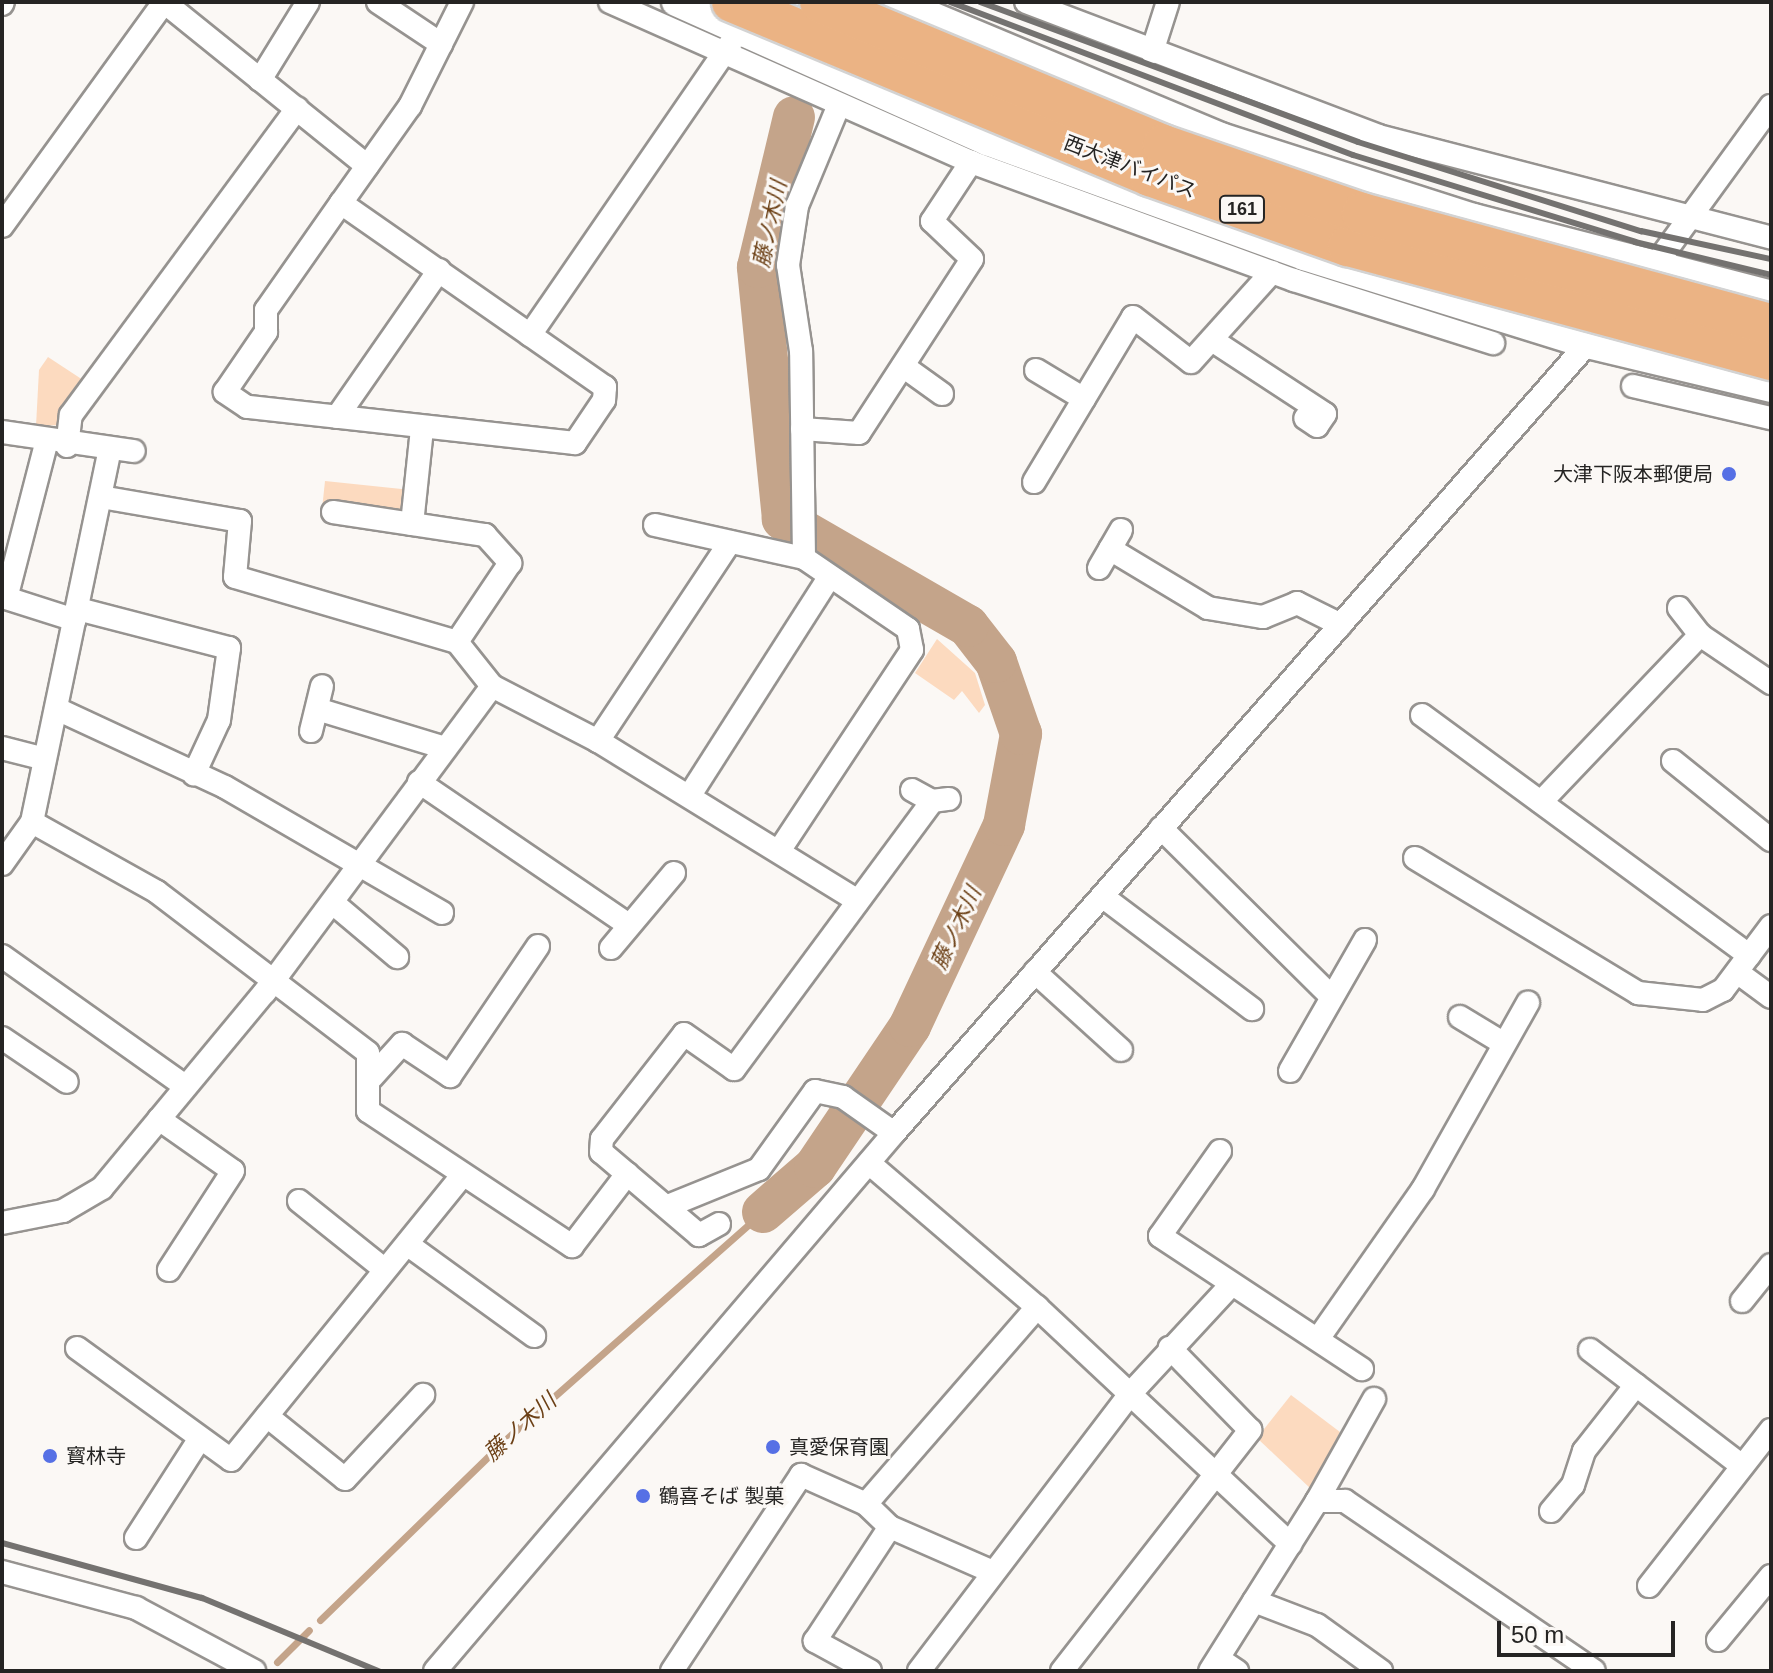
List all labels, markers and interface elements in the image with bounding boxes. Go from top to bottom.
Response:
street label: 西大津バイパス [1060,131,1200,203]
water label: 藤ノ木川 [748,178,792,270]
road number: 161 [1218,195,1266,223]
place label: 大津下阪本郵便局 [1553,462,1713,486]
marker: 大津下阪本郵便局 [1720,465,1738,483]
water label: 藤ノ木川 [925,883,987,973]
water label: 藤ノ木川 [478,1388,562,1466]
place label: 真愛保育園 [789,1435,889,1459]
marker: 真愛保育園 [764,1438,782,1456]
place label: 寳林寺 [66,1444,126,1468]
marker: 寳林寺 [41,1447,59,1465]
place label: 鶴喜そば 製菓 [659,1484,785,1508]
marker: 鶴喜そば 製菓 [634,1487,652,1505]
scale bar [1501,1605,1679,1655]
text: 50 m [1511,1621,1564,1648]

